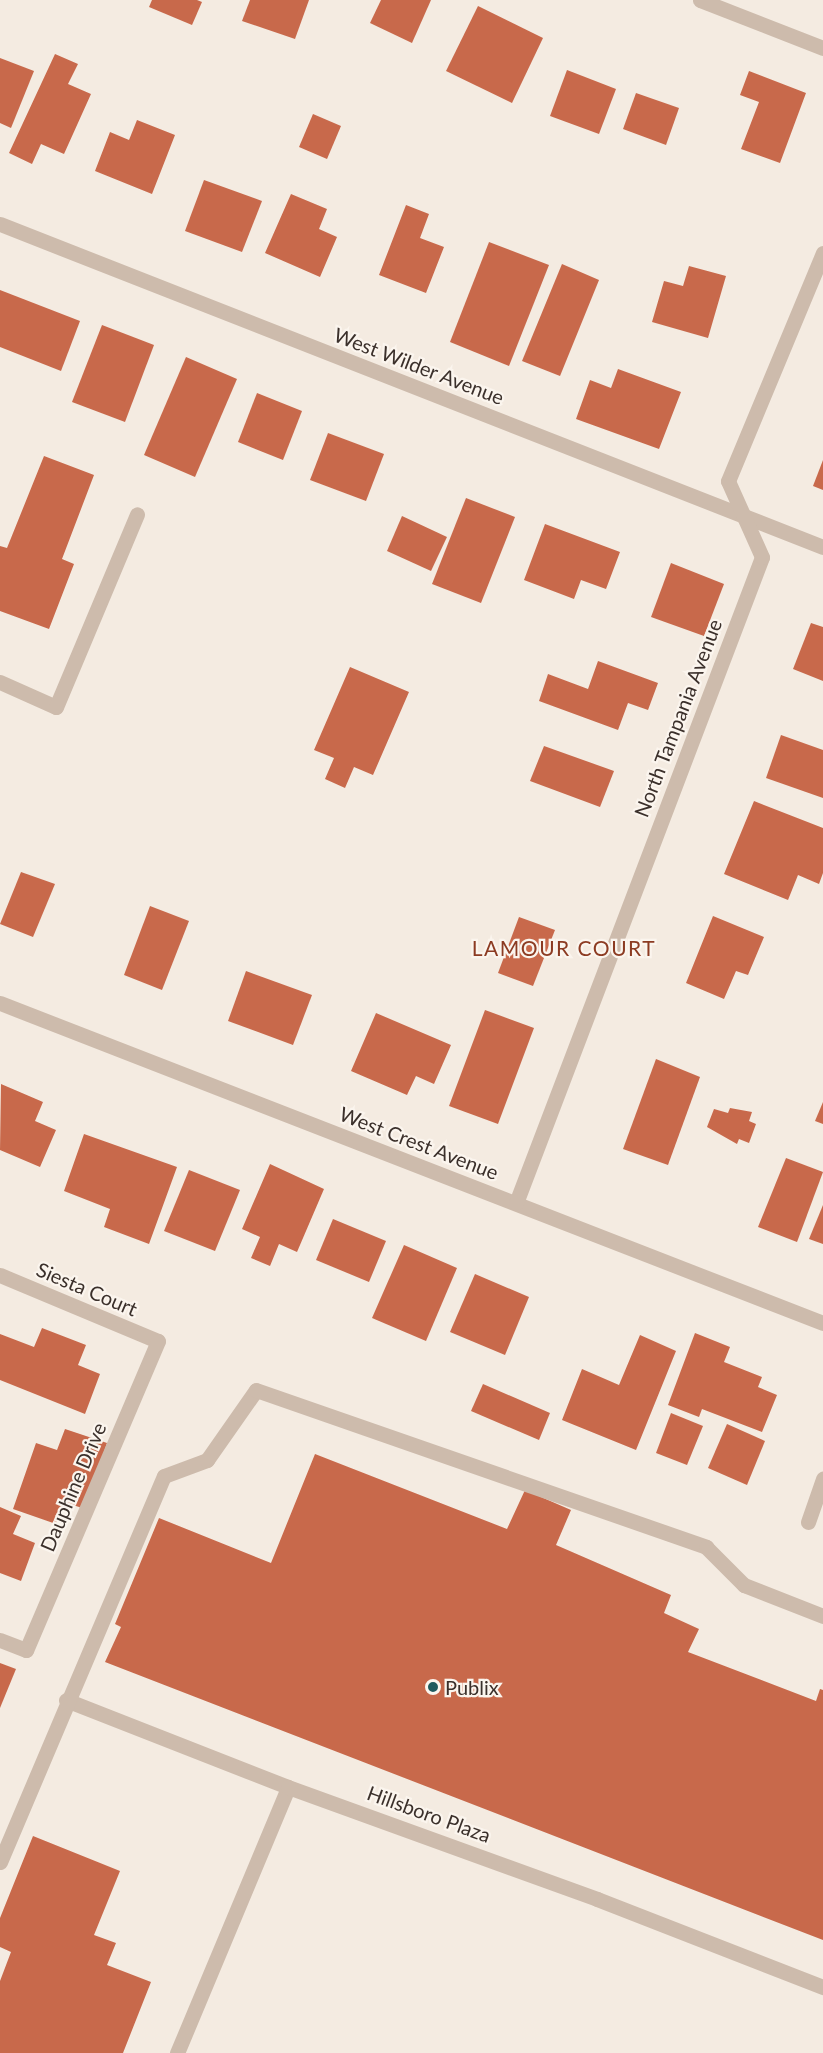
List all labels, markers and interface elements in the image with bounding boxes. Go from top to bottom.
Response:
street label: West Wilder Avenue [330,322,508,410]
street label: North Tampania Avenue [629,615,727,821]
district label: LAMOUR COURT [472,935,656,961]
street label: West Crest Avenue [336,1102,502,1184]
street label: Siesta Court [33,1257,141,1321]
street label: Dauphine Drive [35,1419,111,1555]
place label: Publix [445,1675,499,1699]
marker: Publix [426,1680,440,1694]
street label: Hillsboro Plaza [364,1781,494,1847]

